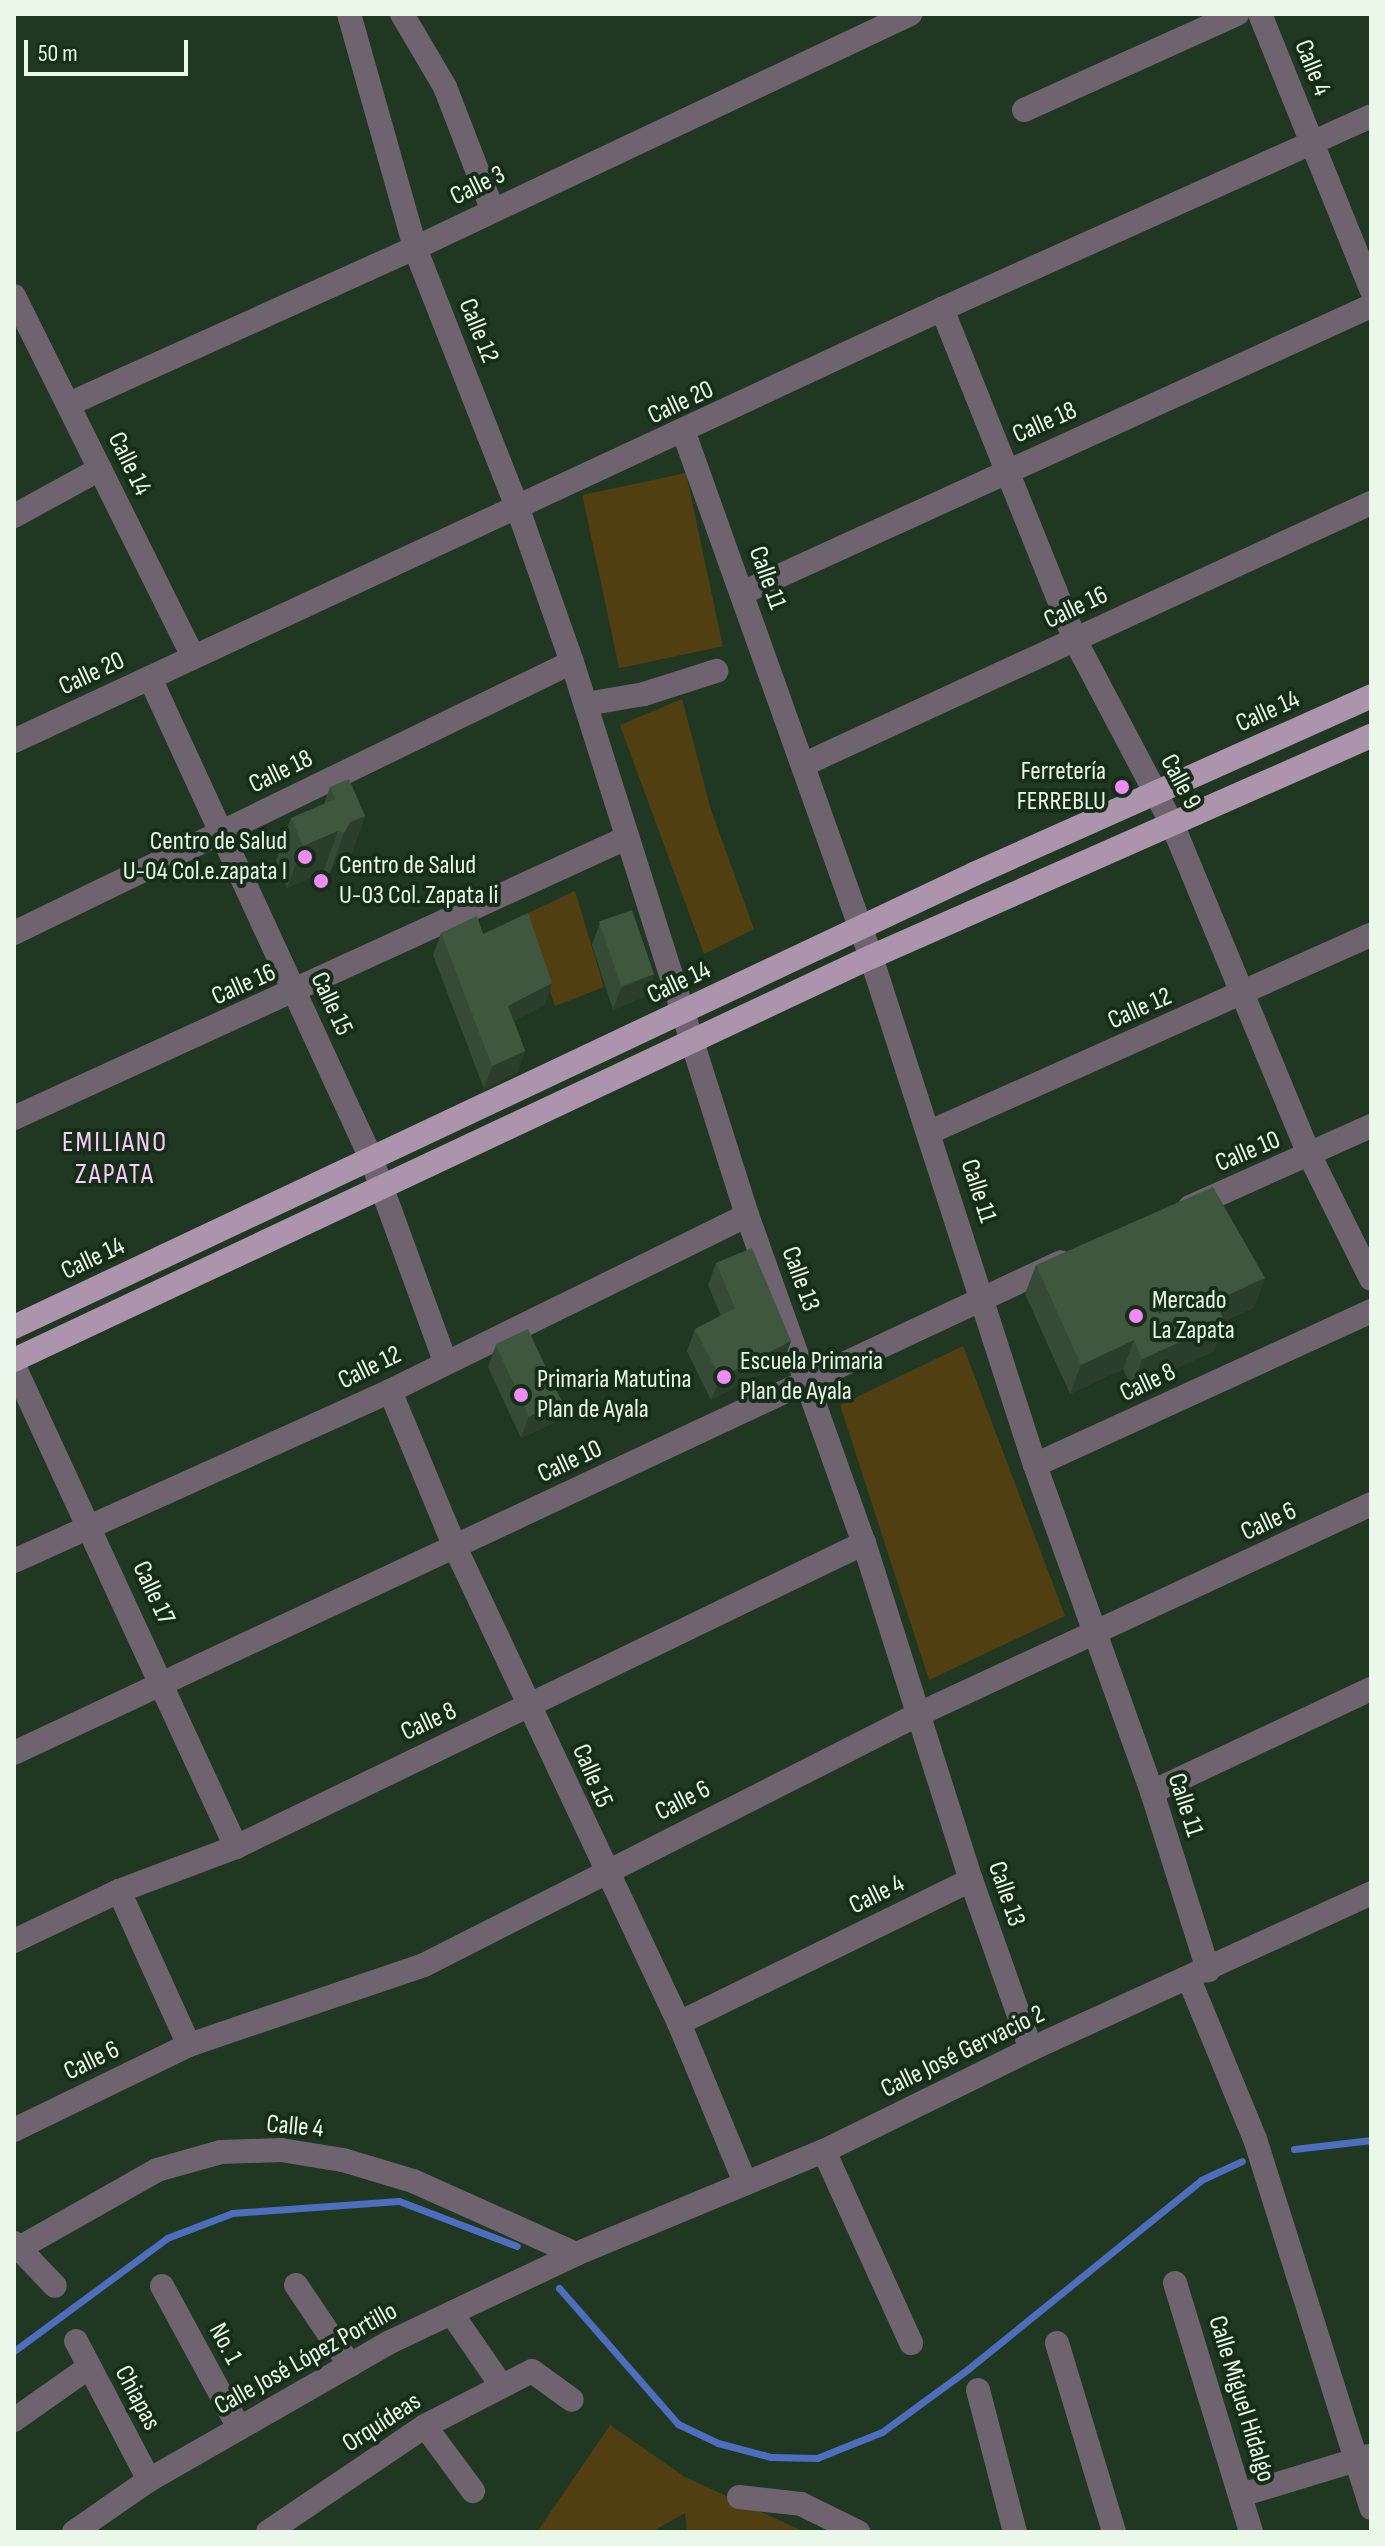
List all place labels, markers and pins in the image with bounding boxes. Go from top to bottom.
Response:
place label: Ferretería FERREBLU [1017,756,1106,818]
marker: Ferretería FERREBLU [1113,778,1131,796]
place label: Centro de Salud U-04 Col.e.zapata I [123,826,287,888]
marker: Centro de Salud U-04 Col.e.zapata I [294,846,316,868]
place label: Centro de Salud U-03 Col. Zapata Ii [339,850,498,912]
marker: Centro de Salud U-03 Col. Zapata Ii [310,870,332,892]
place label: Mercado La Zapata [1152,1285,1235,1346]
marker: Mercado La Zapata [1127,1307,1145,1325]
place label: Escuela Primaria Plan de Ayala [740,1346,883,1408]
place label: Primaria Matutina Plan de Ayala [537,1364,692,1426]
marker: Escuela Primaria Plan de Ayala [715,1368,733,1386]
marker: Primaria Matutina Plan de Ayala [512,1386,530,1404]

